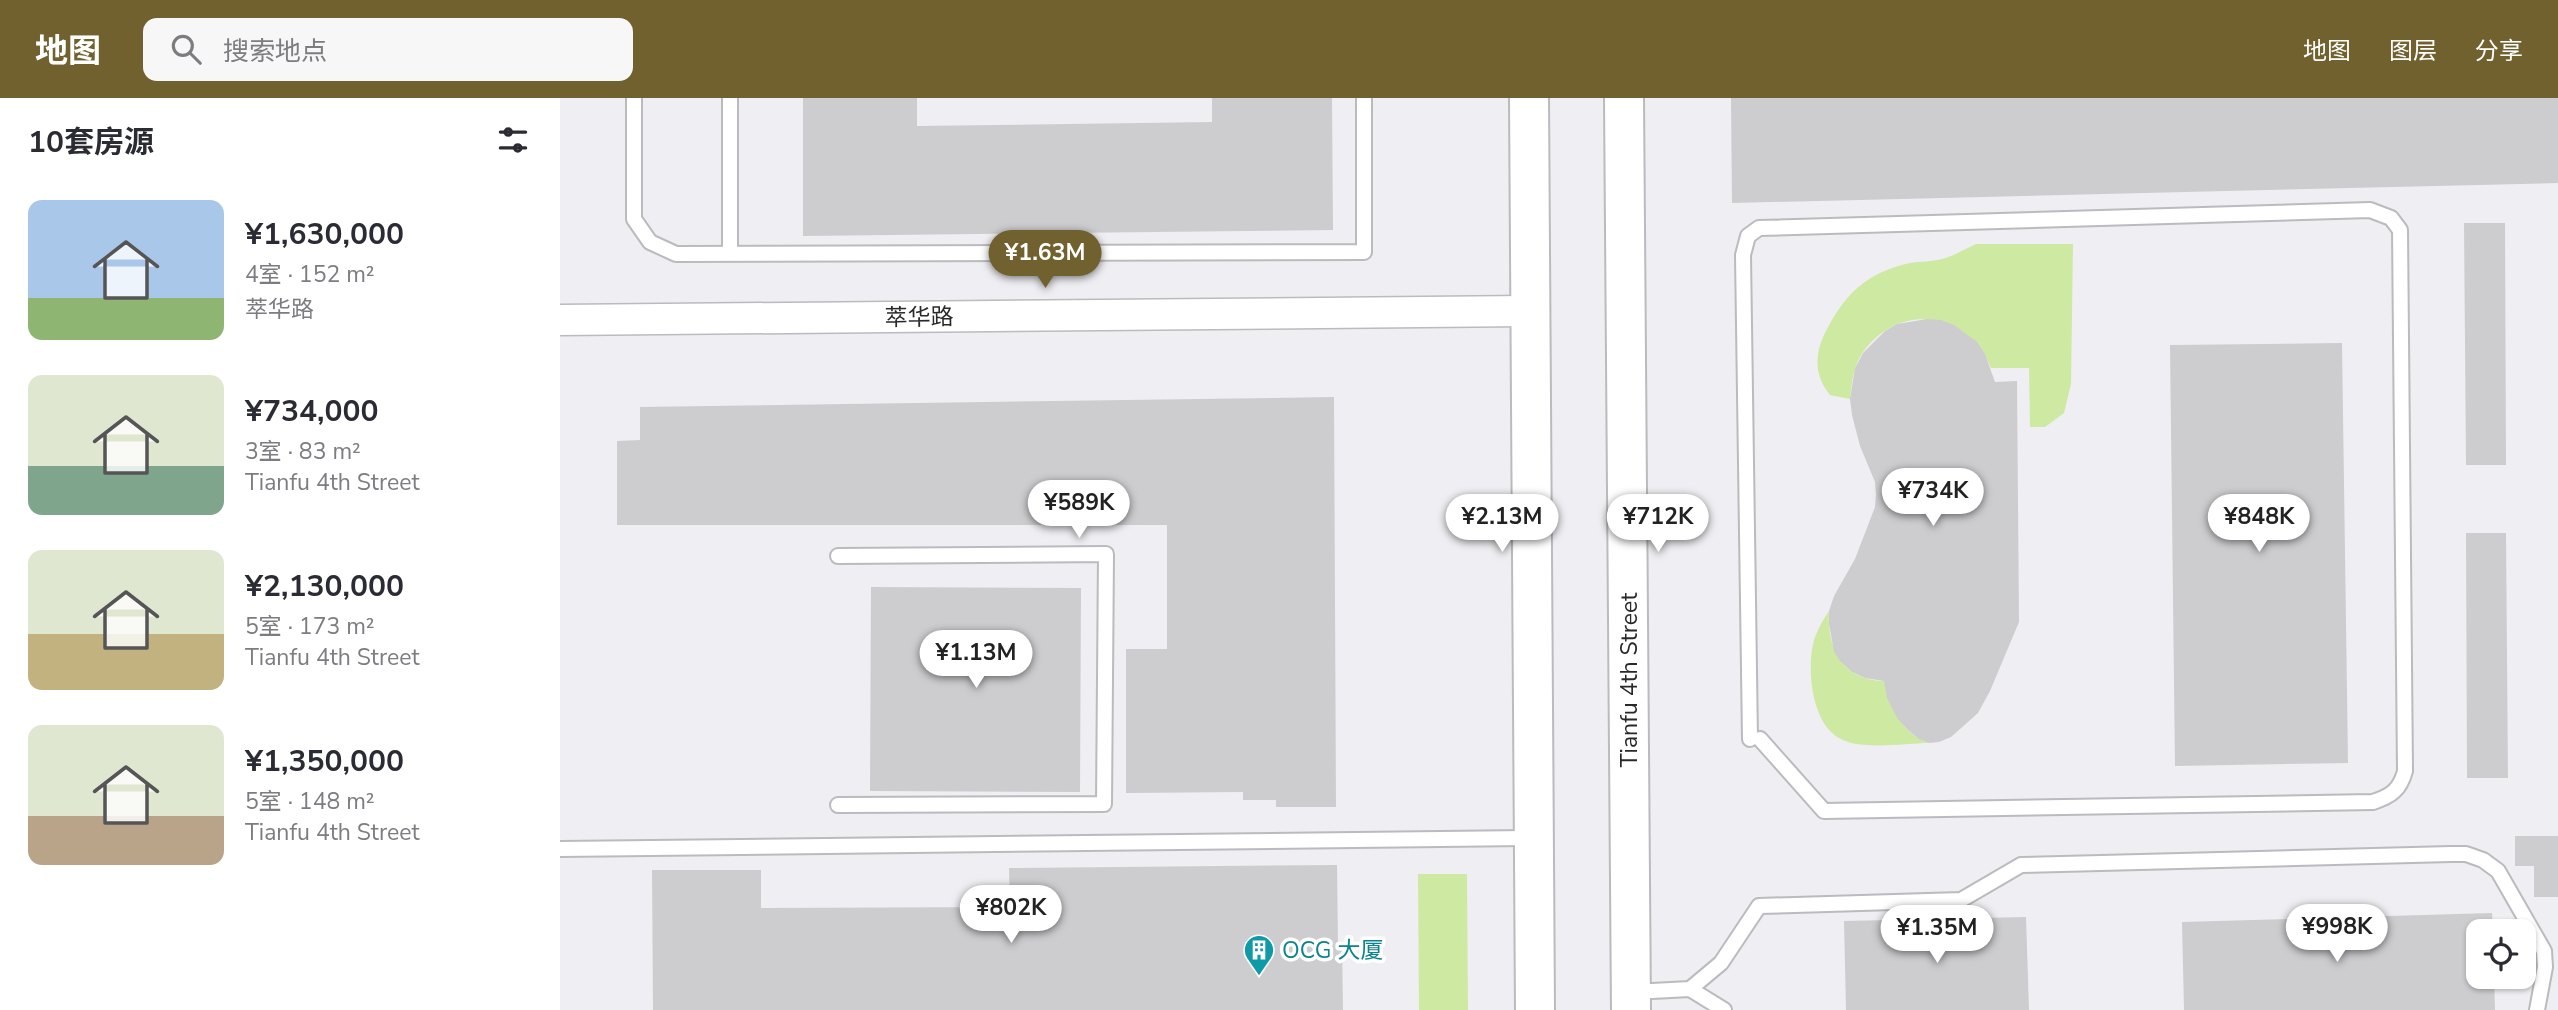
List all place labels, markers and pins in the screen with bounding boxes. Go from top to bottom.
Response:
pin: ¥1.63M [988,230,1102,290]
pin: ¥734K [1884,468,1982,528]
pin: ¥589K [1030,480,1128,540]
pin: ¥2.13M [1445,494,1559,554]
pin: ¥712K [1609,494,1707,554]
pin: ¥848K [2210,494,2308,554]
pin: ¥1.13M [919,630,1033,690]
pin: ¥802K [962,886,1060,945]
pin: ¥998K [2288,904,2386,964]
pin: ¥1.35M [1880,906,1994,965]
building icon: OCG 大厦 [1242,933,1276,977]
place label: OCG 大厦 [1282,935,1383,966]

